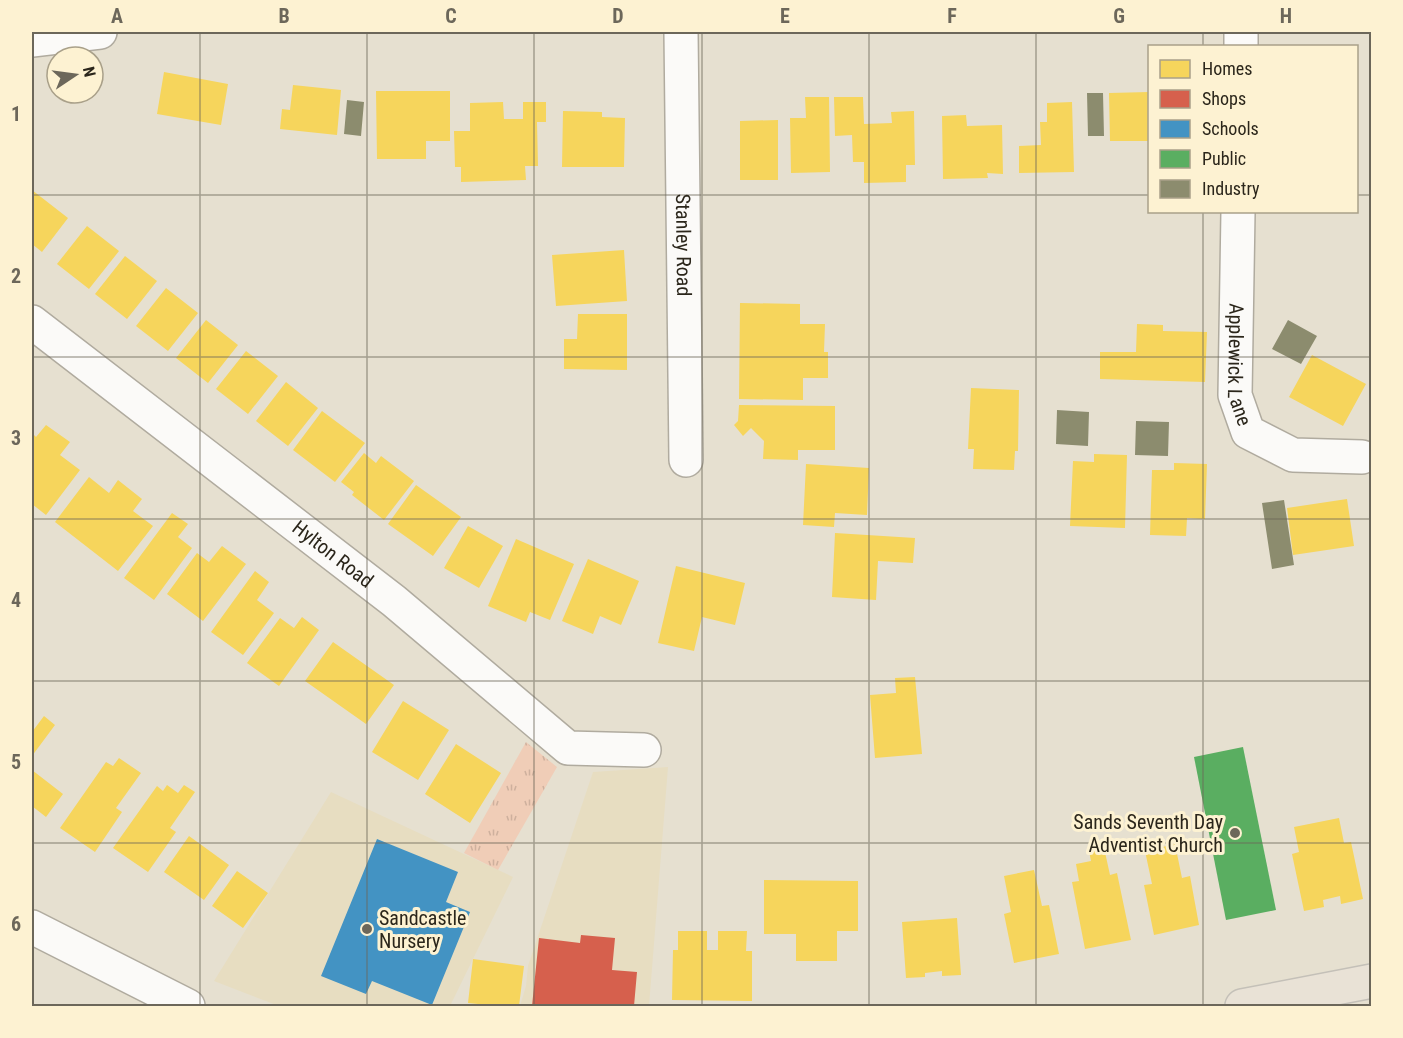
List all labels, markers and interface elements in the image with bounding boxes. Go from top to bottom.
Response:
text: A [111,4,123,28]
text: B [278,4,290,28]
text: C [445,4,457,28]
text: D [612,4,624,28]
text: E [780,4,790,28]
text: F [947,4,957,28]
text: G [1113,4,1125,28]
text: H [1280,4,1292,28]
north arrow [45,45,105,105]
legend [1148,45,1358,213]
text: Homes [1202,58,1252,79]
text: N [79,65,99,79]
text: Shops [1202,88,1246,109]
text: 1 [11,102,21,126]
text: Schools [1202,118,1259,139]
text: Public [1202,148,1246,169]
text: Industry [1202,178,1260,199]
street label: Stanley Road [671,194,696,296]
text: 2 [11,264,21,288]
street label: Applewick Lane [1223,303,1257,429]
text: 3 [11,426,21,450]
street label: Hylton Road [288,515,378,593]
text: 4 [11,588,21,612]
text: 5 [11,750,21,774]
place label: Sands Seventh Day Adventist Church [1073,810,1223,857]
marker: Sands Seventh Day Adventist Church [1228,826,1242,840]
place label: Sandcastle Nursery [379,906,466,953]
text: 6 [11,912,21,936]
marker: Sandcastle Nursery [360,922,374,936]

